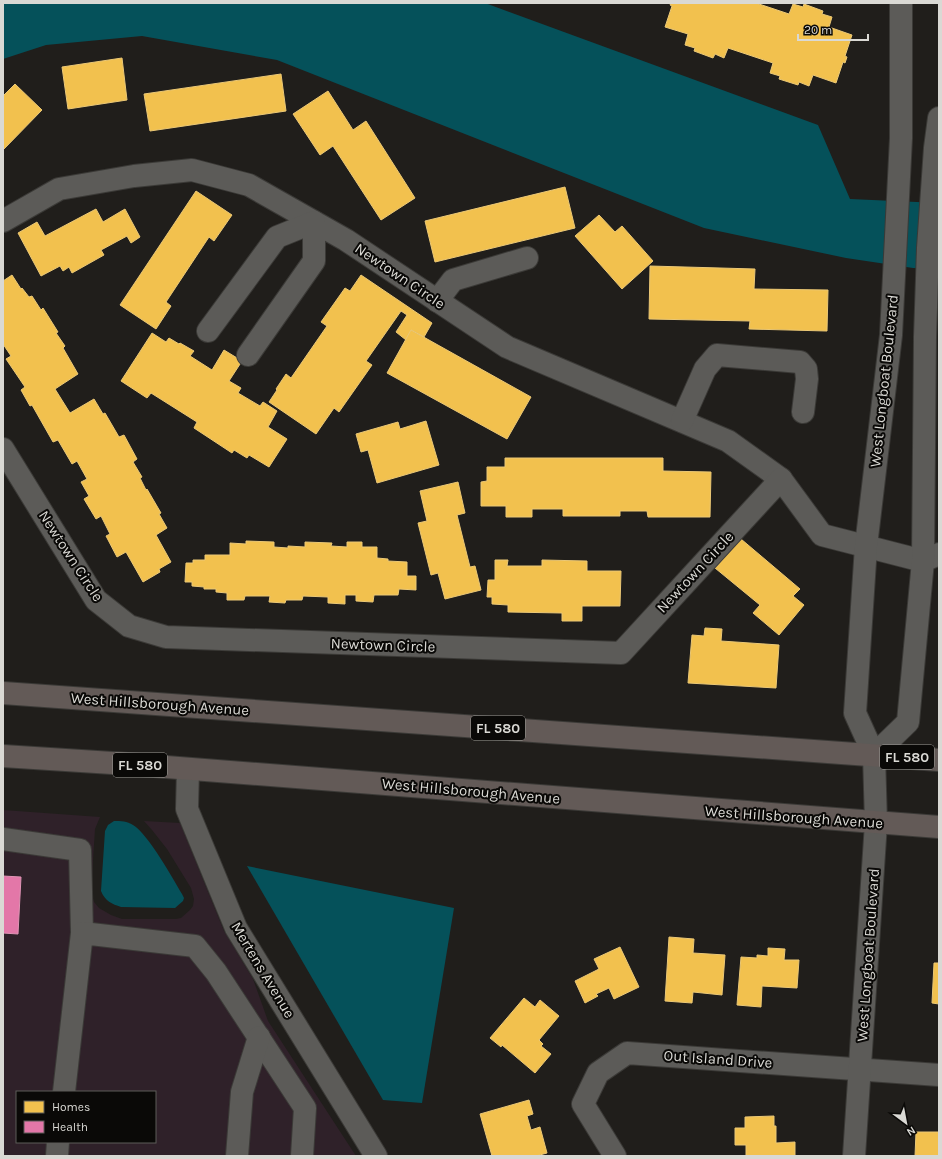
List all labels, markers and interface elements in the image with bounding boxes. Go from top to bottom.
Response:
scale bar [798,16,868,42]
text: 20 m [804,23,832,37]
street label: Newtown Circle [351,239,449,313]
street label: West Longboat Boulevard [866,294,902,468]
street label: Newtown Circle [35,507,107,605]
street label: Newtown Circle [653,528,737,616]
street label: Newtown Circle [330,634,436,656]
street label: West Hillsborough Avenue [70,689,250,719]
road number: FL 580 [471,716,525,740]
road number: FL 580 [880,745,934,769]
road number: FL 580 [113,753,167,777]
street label: West Hillsborough Avenue [381,774,561,808]
street label: West Hillsborough Avenue [704,802,884,832]
street label: West Longboat Boulevard [853,868,883,1042]
street label: Mertens Avenue [227,919,299,1021]
street label: Out Island Drive [663,1046,773,1072]
legend [16,1091,156,1143]
text: Homes [52,1100,90,1114]
north arrow [886,1103,926,1143]
text: Health [52,1120,88,1134]
text: N [904,1123,918,1139]

